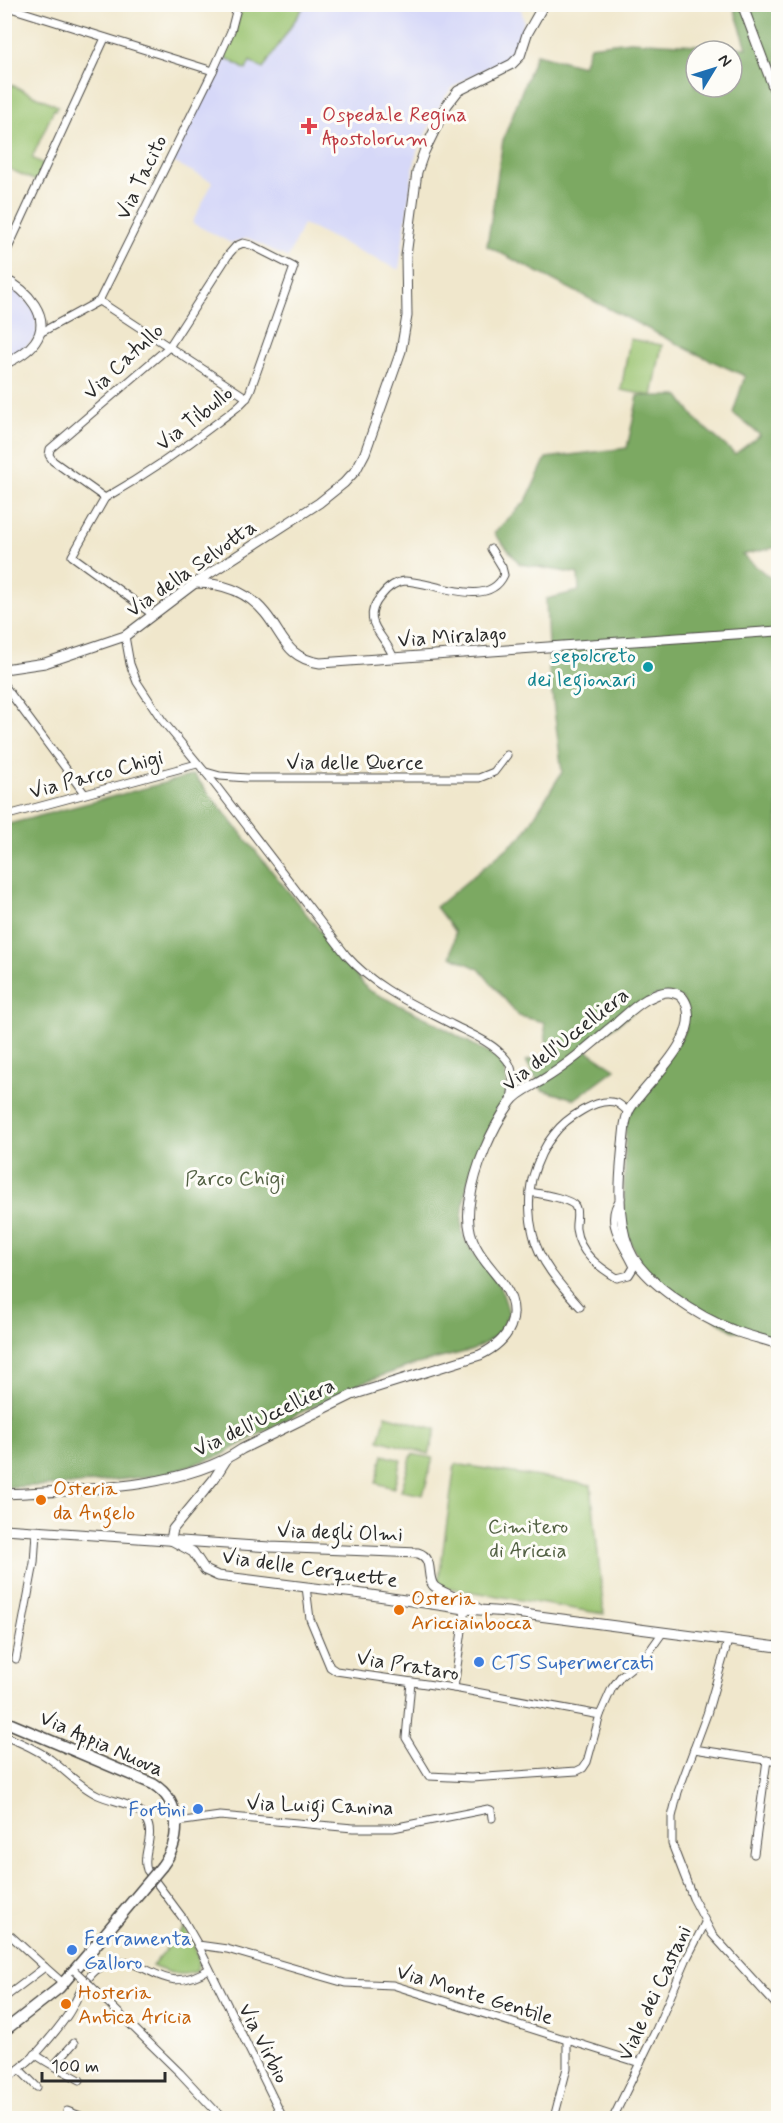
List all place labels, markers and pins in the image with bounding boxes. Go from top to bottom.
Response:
place label: Ospedale Regina Apostolorum [322,101,467,154]
marker: Ospedale Regina Apostolorum [300,117,318,135]
place label: sepolcreto dei legionari [527,642,636,696]
marker: sepolcreto dei legionari [641,660,655,674]
place label: Osteria da Angelo [53,1475,135,1529]
marker: Osteria da Angelo [34,1493,48,1507]
place label: Osteria Aricciainbocca [411,1585,533,1637]
marker: Osteria Aricciainbocca [392,1603,406,1617]
place label: CTS Supermercati [491,1649,653,1677]
marker: CTS Supermercati [472,1655,486,1669]
place label: Fortini [128,1796,186,1824]
marker: Fortini [191,1802,205,1816]
place label: Ferramenta Galloro [84,1925,192,1977]
marker: Ferramenta Galloro [65,1943,79,1957]
place label: Hosteria Antica Aricia [78,1979,192,2031]
marker: Hosteria Antica Aricia [59,1997,73,2011]

